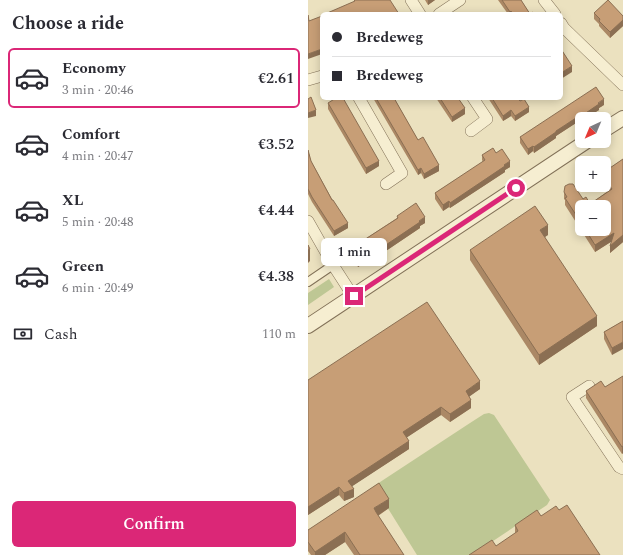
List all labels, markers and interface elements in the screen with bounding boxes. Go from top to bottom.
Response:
text: Choose a ride [12,10,124,37]
text: Bredeweg [356,26,423,49]
text: Economy [62,57,126,80]
icon: car [14,60,50,96]
text: Bredeweg [356,64,423,87]
text: €2.61 [258,67,294,90]
text: 3 min · 20:46 [62,80,134,100]
north arrow [575,112,611,148]
map controls [575,112,611,236]
text: Comfort [62,123,120,146]
icon: car [14,126,50,162]
text: €3.52 [258,133,294,156]
text: 4 min · 20:47 [62,146,134,166]
button: + [575,156,611,192]
route start [507,179,525,197]
text: XL [62,189,83,212]
icon: car [14,192,50,228]
text: €4.44 [258,199,294,222]
button: − [575,200,611,236]
text: 5 min · 20:48 [62,212,134,232]
callout: 1 min [321,238,387,266]
text: 1 min [337,242,371,262]
text: Green [62,255,104,278]
icon: car [14,258,50,294]
text: €4.38 [258,265,294,288]
text: 6 min · 20:49 [62,278,134,298]
route end [345,287,363,305]
icon: cash [12,323,34,345]
text: Cash [44,323,77,346]
text: 110 m [262,324,296,344]
button: Confirm [12,501,296,547]

